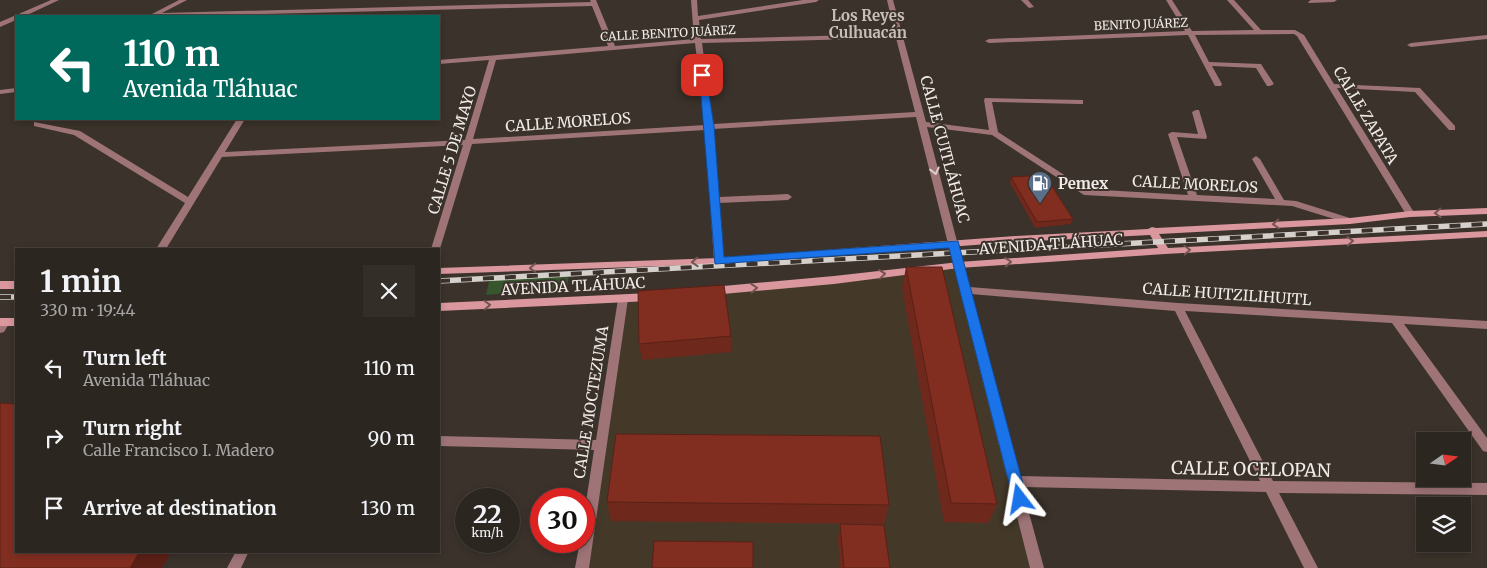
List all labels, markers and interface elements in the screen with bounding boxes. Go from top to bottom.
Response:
district label: Los Reyes Culhuacán [829,6,907,42]
street label: BENITO JUÁREZ [1094,15,1189,33]
street label: CALLE BENITO JUÁREZ [600,22,736,44]
text: 110 m [123,32,220,76]
icon: left [40,35,105,100]
pin [681,54,723,96]
icon: arrive [688,61,716,89]
street label: CALLE ZAPATA [1329,63,1403,168]
street label: CALLE CUITLÁHUAC [916,73,975,225]
text: Avenida Tláhuac [123,75,298,103]
street label: CALLE 5 DE MAYO [423,83,481,216]
street label: CALLE MORELOS [505,108,632,136]
one-way arrow [929,166,940,175]
fuel station icon: Pemex [1027,170,1053,204]
street label: CALLE MORELOS [1132,171,1258,197]
place label: Pemex [1058,174,1109,193]
one-way arrow [1434,208,1442,218]
one-way arrow [1272,219,1280,229]
street label: AVENIDA TLÁHUAC [977,228,1124,259]
one-way arrow [1346,236,1354,247]
one-way arrow [1184,244,1192,255]
one-way arrow [1004,256,1012,267]
one-way arrow [691,257,699,268]
text: 1 min [40,262,122,300]
one-way arrow [528,262,536,273]
button: close [363,265,415,317]
one-way arrow [878,270,887,280]
street label: AVENIDA TLÁHUAC [499,272,646,299]
street label: CALLE HUITZILIHUITL [1142,279,1313,309]
one-way arrow [751,282,759,293]
one-way arrow [484,299,492,310]
text: 330 m · 19:44 [40,300,135,320]
street label: CALLE MOCTEZUMA [570,324,613,480]
text: Turn left [83,346,167,370]
icon: left [40,354,68,382]
text: 110 m [364,356,415,380]
text: Avenida Tláhuac [83,370,210,390]
text: Turn right [83,416,182,440]
icon: right [40,424,68,452]
text: 90 m [368,426,415,450]
north arrow [1416,432,1471,488]
map controls [1416,432,1471,552]
text: Calle Francisco I. Madero [83,440,274,460]
street label: CALLE OCELOPAN [1171,456,1331,482]
position arrow [993,472,1045,524]
speed limit sign: 30 [530,488,595,553]
icon: arrive [40,494,68,522]
text: Arrive at destination [83,496,277,520]
text: 130 m [361,496,415,520]
button: layers [1416,497,1471,552]
text: 22 [473,498,502,530]
text: km/h [472,525,503,540]

